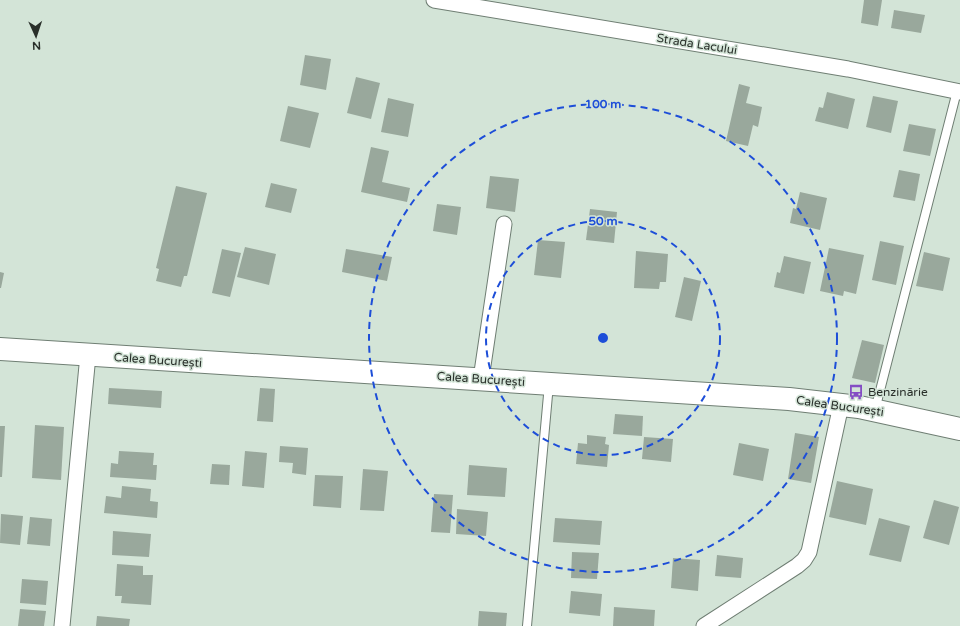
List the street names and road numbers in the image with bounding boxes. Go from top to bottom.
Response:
street label: Strada Lacului [656,31,738,57]
street label: Calea București [113,350,203,370]
street label: Calea București [436,369,526,389]
street label: Calea București [795,393,885,419]

